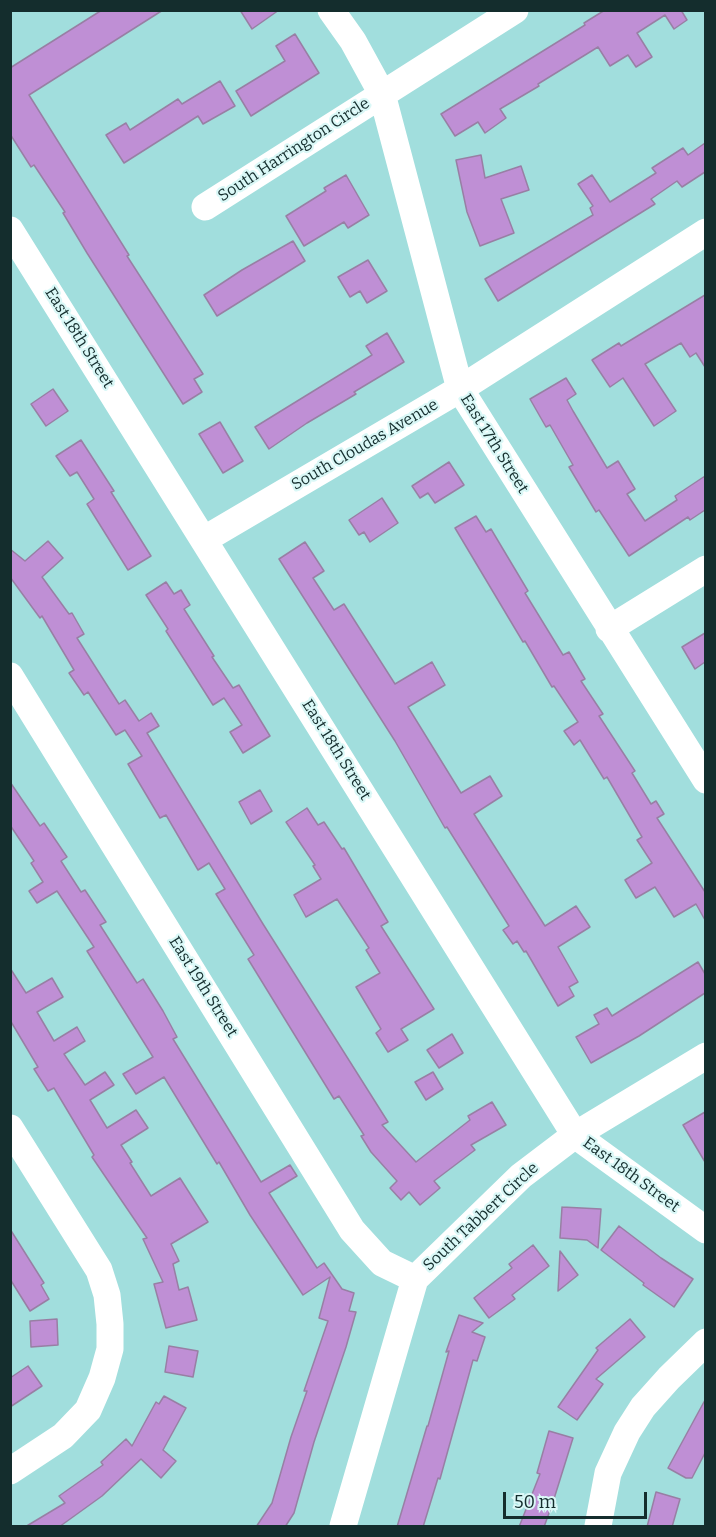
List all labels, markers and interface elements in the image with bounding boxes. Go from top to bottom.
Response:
street label: South Harrington Circle [215,94,373,206]
street label: East 18th Street [40,284,118,392]
street label: East 17th Street [456,391,532,497]
street label: South Cloudas Avenue [288,395,442,495]
street label: East 18th Street [297,696,375,804]
street label: East 19th Street [164,933,242,1041]
street label: East 18th Street [579,1133,683,1217]
street label: South Tabbert Circle [419,1159,543,1275]
scale bar [506,1480,650,1518]
text: 50 m [514,1491,556,1513]

